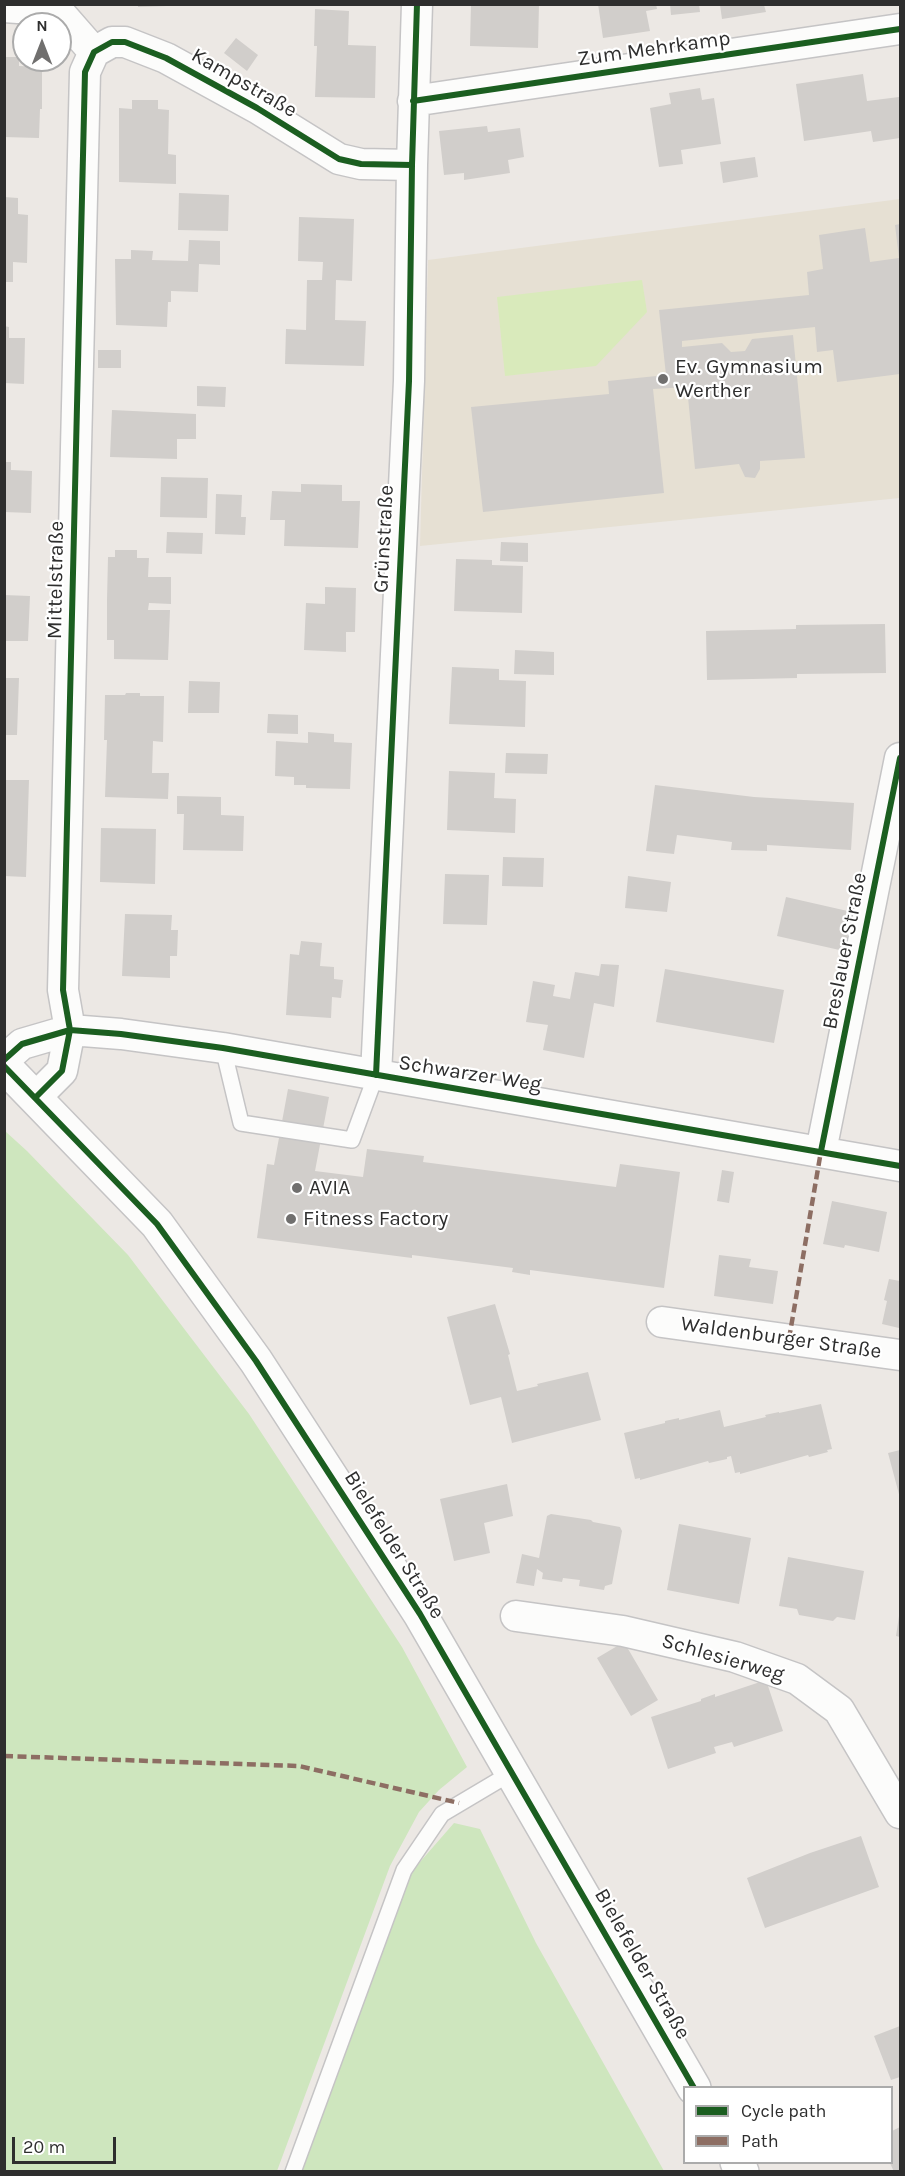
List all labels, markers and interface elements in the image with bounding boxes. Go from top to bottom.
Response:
north arrow [12,12,72,72]
text: N [36,16,48,35]
street label: Zum Mehrkamp [576,26,732,72]
street label: Kampstraße [187,43,301,123]
place label: Ev. Gymnasium Werther [675,354,823,404]
marker: Ev. Gymnasium Werther [656,372,670,386]
street label: Grünstraße [369,484,399,594]
street label: Mittelstraße [42,521,70,639]
street label: Breslauer Straße [817,870,873,1032]
street label: Schwarzer Weg [397,1050,543,1098]
place label: AVIA [309,1175,350,1201]
marker: AVIA [290,1181,304,1195]
place label: Fitness Factory [303,1206,448,1232]
marker: Fitness Factory [284,1212,298,1226]
street label: Waldenburger Straße [679,1311,883,1365]
street label: Bielefelder Straße [338,1466,450,1624]
street label: Schlesierweg [659,1628,787,1688]
street label: Bielefelder Straße [589,1884,695,2044]
legend [683,2086,893,2164]
text: Cycle path [741,2100,826,2122]
scale bar [15,2125,118,2163]
text: Path [741,2130,779,2152]
text: 20 m [23,2136,65,2158]

